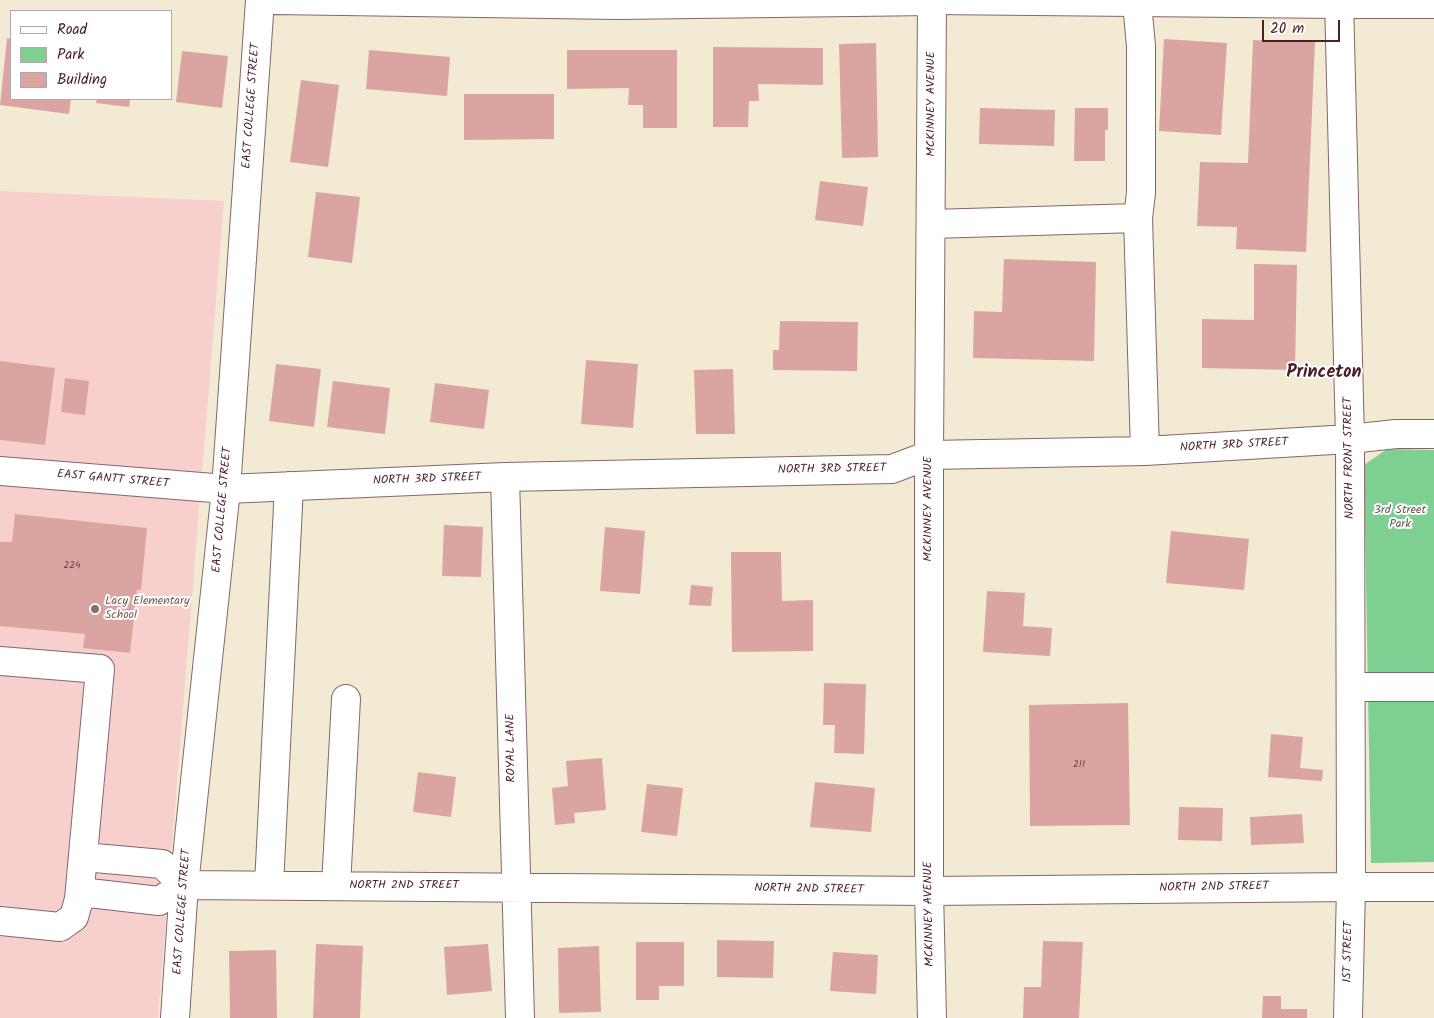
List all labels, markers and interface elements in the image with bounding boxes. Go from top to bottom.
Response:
legend [10,10,172,100]
scale bar [1264,10,1342,42]
text: 20 m [1270,17,1304,41]
text: Road [57,18,87,42]
text: Park [57,43,84,67]
street label: EAST COLLEGE STREET [240,43,264,169]
street label: MCKINNEY AVENUE [925,51,939,157]
text: Building [57,68,107,92]
district label: Princeton [1287,363,1361,385]
street label: NORTH FRONT STREET [1342,397,1358,519]
street label: NORTH 3RD STREET [1179,436,1289,456]
street label: EAST COLLEGE STREET [210,447,236,573]
street label: MCKINNEY AVENUE [922,456,936,562]
street label: NORTH 3RD STREET [778,462,886,478]
street label: EAST GANTT STREET [56,468,170,492]
street label: NORTH 3RD STREET [373,471,481,489]
park label: 3rd Street Park [1374,504,1426,532]
house number: 224 [63,560,81,572]
place label: Lacy Elementary School [105,595,190,623]
marker: Lacy Elementary School [89,603,101,615]
street label: ROYAL LANE [504,713,520,783]
house number: 211 [1073,759,1085,771]
street label: EAST COLLEGE STREET [171,849,195,975]
street label: MCKINNEY AVENUE [922,861,938,967]
street label: NORTH 2ND STREET [349,879,459,893]
street label: NORTH 2ND STREET [1159,880,1269,896]
street label: NORTH 2ND STREET [754,882,864,898]
street label: 1ST STREET [1341,921,1357,983]

